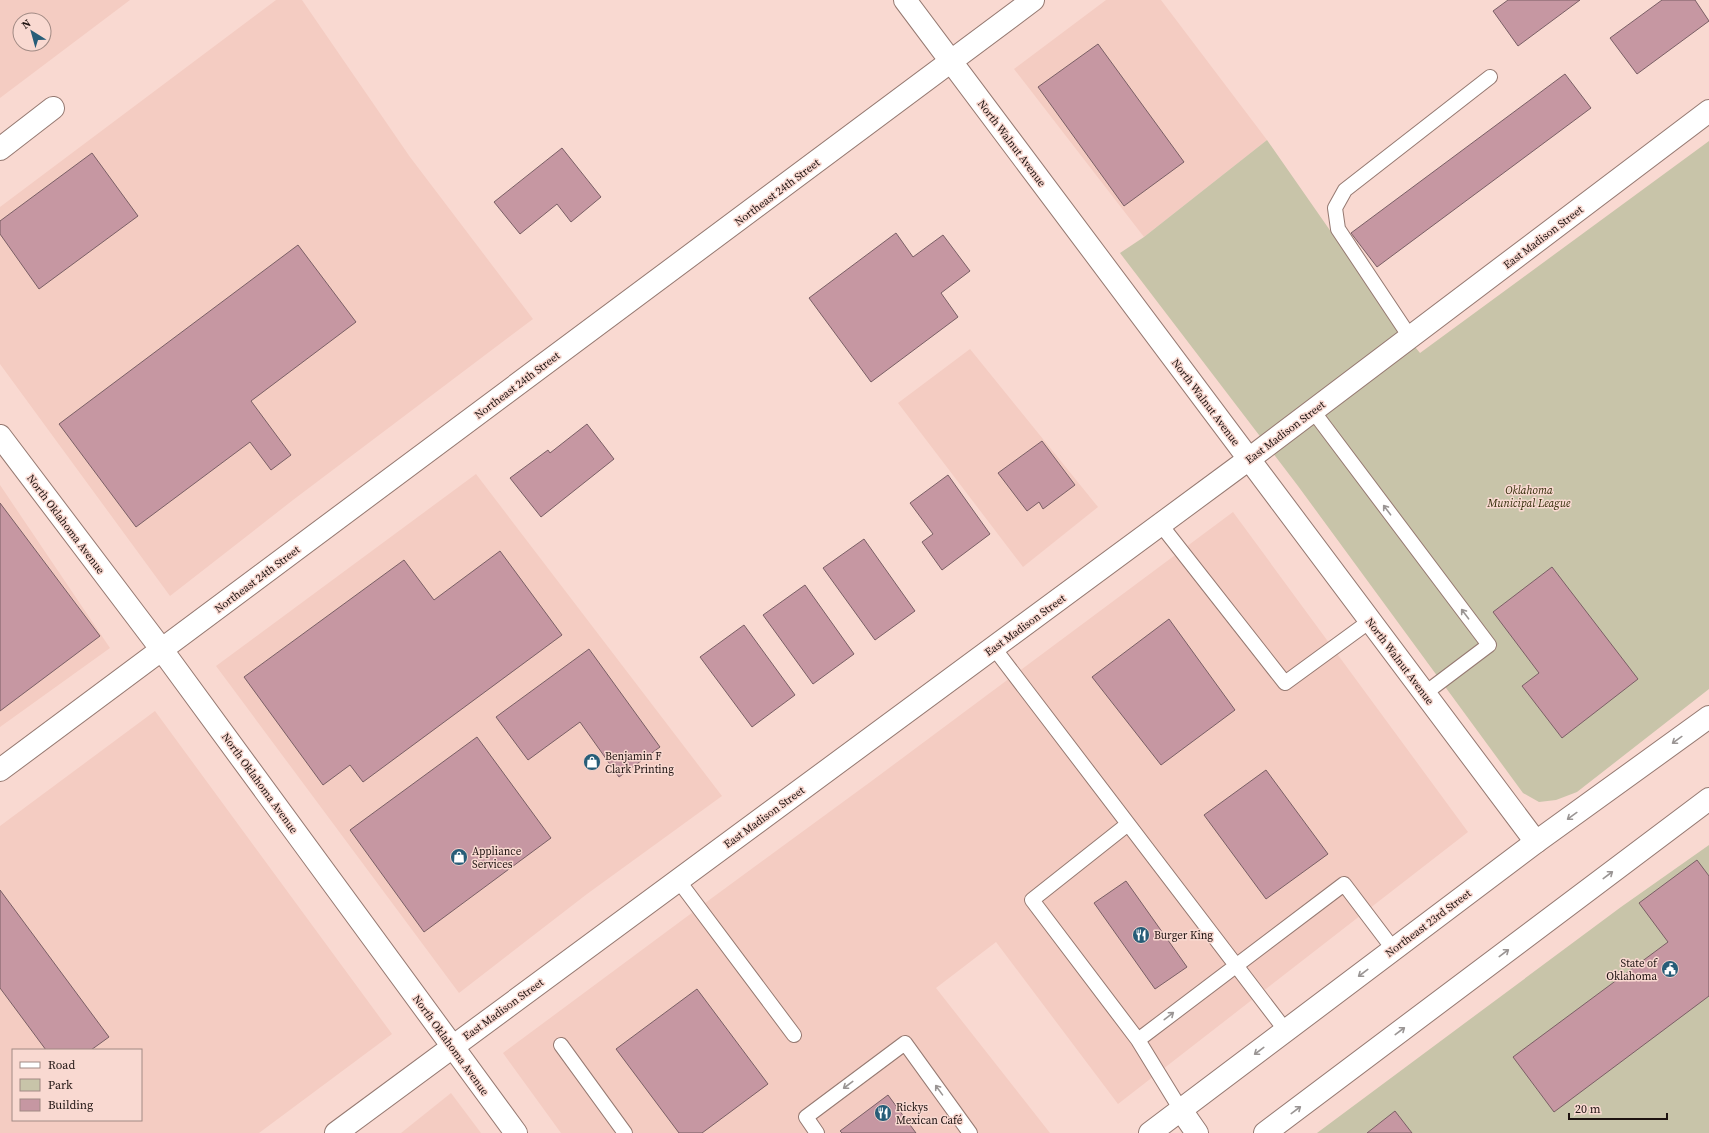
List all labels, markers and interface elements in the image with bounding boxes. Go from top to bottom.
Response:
north arrow [12,12,52,52]
text: N [19,16,34,33]
street label: North Walnut Avenue [974,97,1049,190]
street label: Northeast 24th Street [732,155,823,229]
street label: East Madison Street [1500,202,1587,272]
street label: Northeast 24th Street [472,348,563,422]
street label: North Walnut Avenue [1168,356,1243,449]
street label: East Madison Street [1242,397,1329,467]
street label: North Oklahoma Avenue [23,471,108,577]
park label: Oklahoma Municipal League [1487,483,1571,511]
one-way arrow [1383,504,1392,515]
street label: Northeast 24th Street [212,542,303,616]
street label: East Madison Street [982,591,1069,660]
one-way arrow [1461,608,1470,619]
street label: North Walnut Avenue [1362,615,1437,708]
street label: North Oklahoma Avenue [218,730,301,837]
one-way arrow [1672,736,1683,744]
place label: Benjamin F Clark Printing [605,749,674,777]
shop icon: Benjamin F Clark Printing [582,752,602,772]
street label: East Madison Street [721,783,808,852]
one-way arrow [1567,812,1578,820]
place label: Appliance Services [472,844,522,872]
shop icon: Appliance Services [449,847,469,867]
one-way arrow [1602,871,1613,879]
street label: Northeast 23rd Street [1382,886,1475,961]
restaurant icon: Burger King [1131,925,1151,945]
place label: Burger King [1154,928,1213,943]
one-way arrow [1498,949,1509,957]
place label: State of Oklahoma [1606,956,1658,984]
public building icon: State of Oklahoma [1660,959,1680,979]
one-way arrow [1357,969,1368,977]
street label: East Madison Street [460,975,547,1044]
street label: North Oklahoma Avenue [409,992,492,1099]
one-way arrow [1164,1012,1175,1020]
one-way arrow [1394,1027,1405,1036]
one-way arrow [1253,1047,1264,1056]
legend [12,1049,142,1121]
text: Road [48,1057,75,1073]
text: Park [48,1077,73,1093]
one-way arrow [842,1081,853,1090]
one-way arrow [935,1085,943,1096]
scale bar [1569,1095,1667,1121]
text: Building [48,1097,93,1113]
place label: Rickys Mexican Café [896,1100,963,1128]
text: 20 m [1575,1101,1601,1117]
restaurant icon: Rickys Mexican Café [873,1103,893,1123]
one-way arrow [1290,1105,1301,1114]

